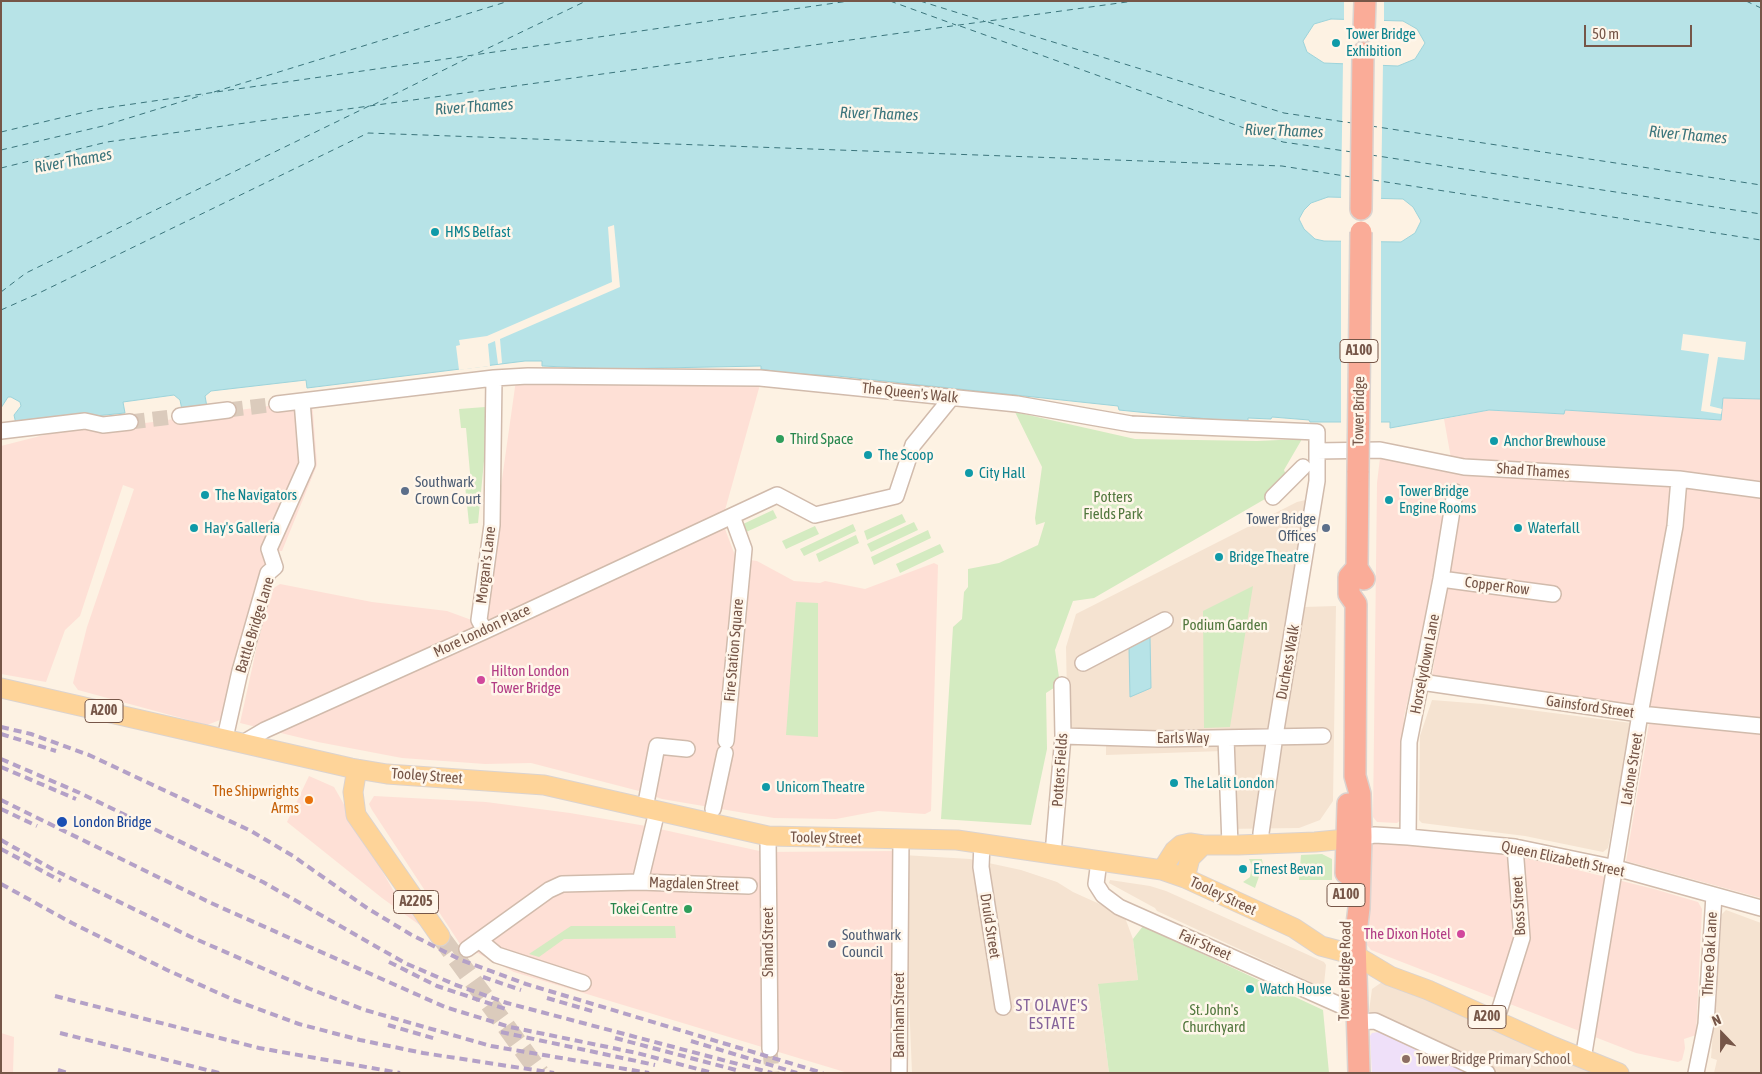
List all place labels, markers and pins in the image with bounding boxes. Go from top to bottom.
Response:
place label: Tower Bridge Exhibition [1346,25,1416,60]
marker: Tower Bridge Exhibition [1330,37,1342,49]
place label: HMS Belfast [445,223,511,241]
marker: HMS Belfast [429,226,441,238]
place label: Third Space [790,430,853,448]
place label: Anchor Brewhouse [1504,432,1606,450]
marker: Third Space [774,433,786,445]
marker: Anchor Brewhouse [1488,435,1500,447]
place label: The Scoop [878,446,933,464]
marker: The Scoop [862,449,874,461]
place label: City Hall [979,464,1025,482]
marker: City Hall [963,467,975,479]
place label: Southwark Crown Court [415,473,481,508]
place label: Tower Bridge Engine Rooms [1399,482,1476,517]
marker: Southwark Crown Court [399,485,411,497]
place label: The Navigators [215,486,297,504]
marker: The Navigators [199,489,211,501]
marker: Tower Bridge Engine Rooms [1383,494,1395,506]
place label: Tower Bridge Offices [1246,510,1316,545]
place label: Hay's Galleria [204,519,280,537]
place label: Waterfall [1528,519,1580,537]
marker: Hay's Galleria [188,522,200,534]
marker: Tower Bridge Offices [1320,522,1332,534]
marker: Waterfall [1512,522,1524,534]
place label: Bridge Theatre [1229,548,1309,566]
marker: Bridge Theatre [1213,551,1225,563]
place label: Hilton London Tower Bridge [491,662,569,697]
marker: Hilton London Tower Bridge [475,674,487,686]
place label: The Lalit London [1184,774,1275,792]
marker: The Lalit London [1168,777,1180,789]
place label: Unicorn Theatre [776,778,865,796]
marker: Unicorn Theatre [760,781,772,793]
place label: The Shipwrights Arms [212,782,299,817]
marker: The Shipwrights Arms [303,794,315,806]
place label: London Bridge [73,813,152,831]
marker: London Bridge [55,815,69,829]
place label: Ernest Bevan [1253,860,1324,878]
marker: Ernest Bevan [1237,863,1249,875]
place label: Tokei Centre [610,900,678,918]
marker: Tokei Centre [682,903,694,915]
place label: The Dixon Hotel [1364,925,1451,943]
place label: Southwark Council [842,926,901,961]
marker: The Dixon Hotel [1455,928,1467,940]
marker: Southwark Council [826,938,838,950]
place label: Watch House [1260,980,1332,998]
marker: Watch House [1244,983,1256,995]
place label: Tower Bridge Primary School [1416,1050,1571,1068]
marker: Tower Bridge Primary School [1400,1053,1412,1065]

